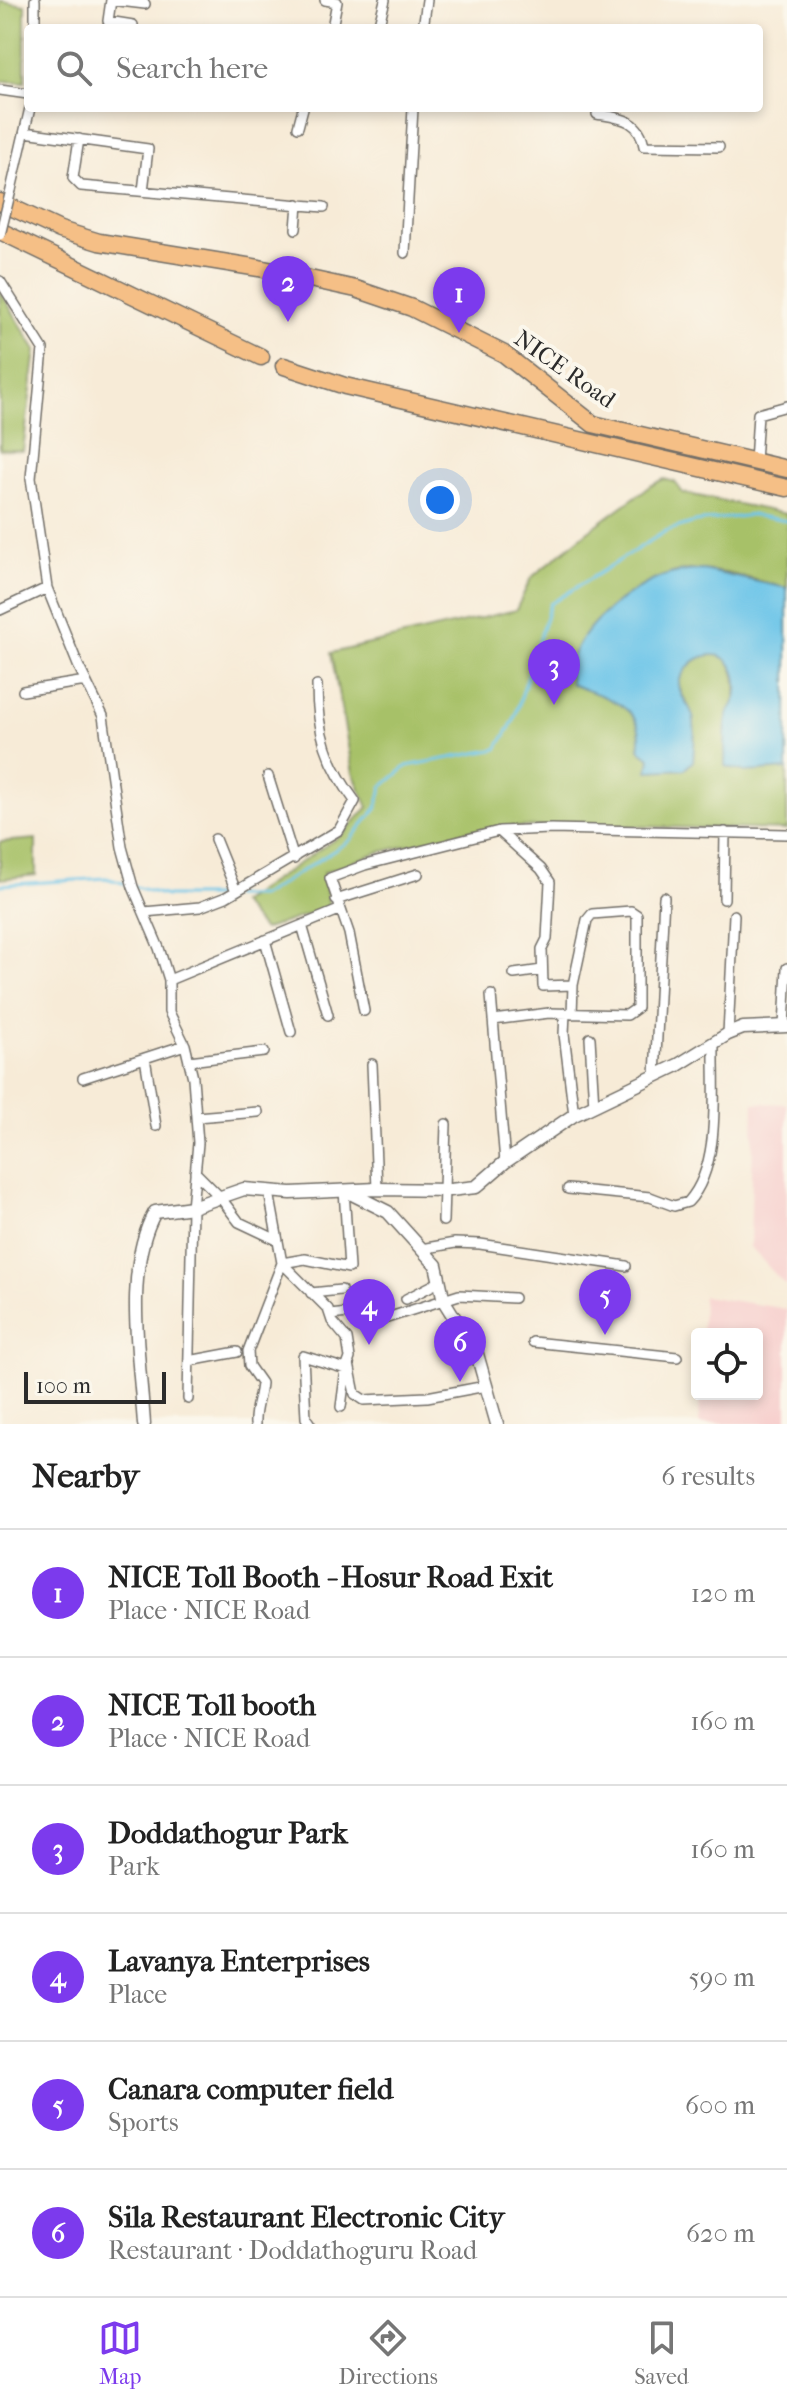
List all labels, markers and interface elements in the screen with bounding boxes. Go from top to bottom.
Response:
search box [24,24,763,112]
icon: search [52,46,96,90]
text: Search here [116,51,268,86]
pin: 2 [262,256,314,322]
pin: 1 [433,267,485,333]
street label: NICE Road [509,324,622,414]
your location [420,480,460,520]
pin: 3 [528,639,580,705]
pin: 5 [579,1269,631,1335]
pin: 4 [343,1279,395,1345]
pin: 6 [434,1316,486,1382]
map controls [691,1328,763,1400]
button: locate [691,1328,763,1400]
scale bar [24,1368,166,1404]
text: 100 m [36,1373,91,1399]
text: Nearby [32,1456,139,1496]
text: 6 results [661,1461,755,1492]
text: NICE Toll Booth - Hosur Road Exit [108,1560,553,1595]
text: 1 [53,1578,63,1609]
text: 120 m [691,1578,755,1609]
text: Place · NICE Road [108,1595,310,1626]
text: NICE Toll booth [108,1688,316,1723]
text: 2 [51,1706,65,1737]
text: 160 m [690,1706,755,1737]
text: Place · NICE Road [108,1723,310,1754]
text: Doddathogur Park [108,1816,348,1851]
text: 3 [53,1834,63,1865]
text: 160 m [690,1834,755,1865]
text: Park [108,1851,160,1882]
text: Lavanya Enterprises [108,1944,370,1979]
text: 4 [50,1962,66,1993]
text: 590 m [689,1962,755,1993]
text: Place [108,1979,167,2010]
text: Canara computer field [108,2072,393,2107]
text: 5 [52,2090,64,2121]
text: 600 m [685,2090,755,2121]
text: Sports [108,2107,179,2138]
text: Sila Restaurant Electronic City [108,2200,504,2235]
text: 6 [51,2218,65,2249]
text: 620 m [686,2218,755,2249]
text: Restaurant · Doddathoguru Road [108,2235,477,2266]
tab: Map [98,2316,142,2390]
tab: Directions [339,2316,438,2390]
tab: Saved [634,2316,689,2390]

